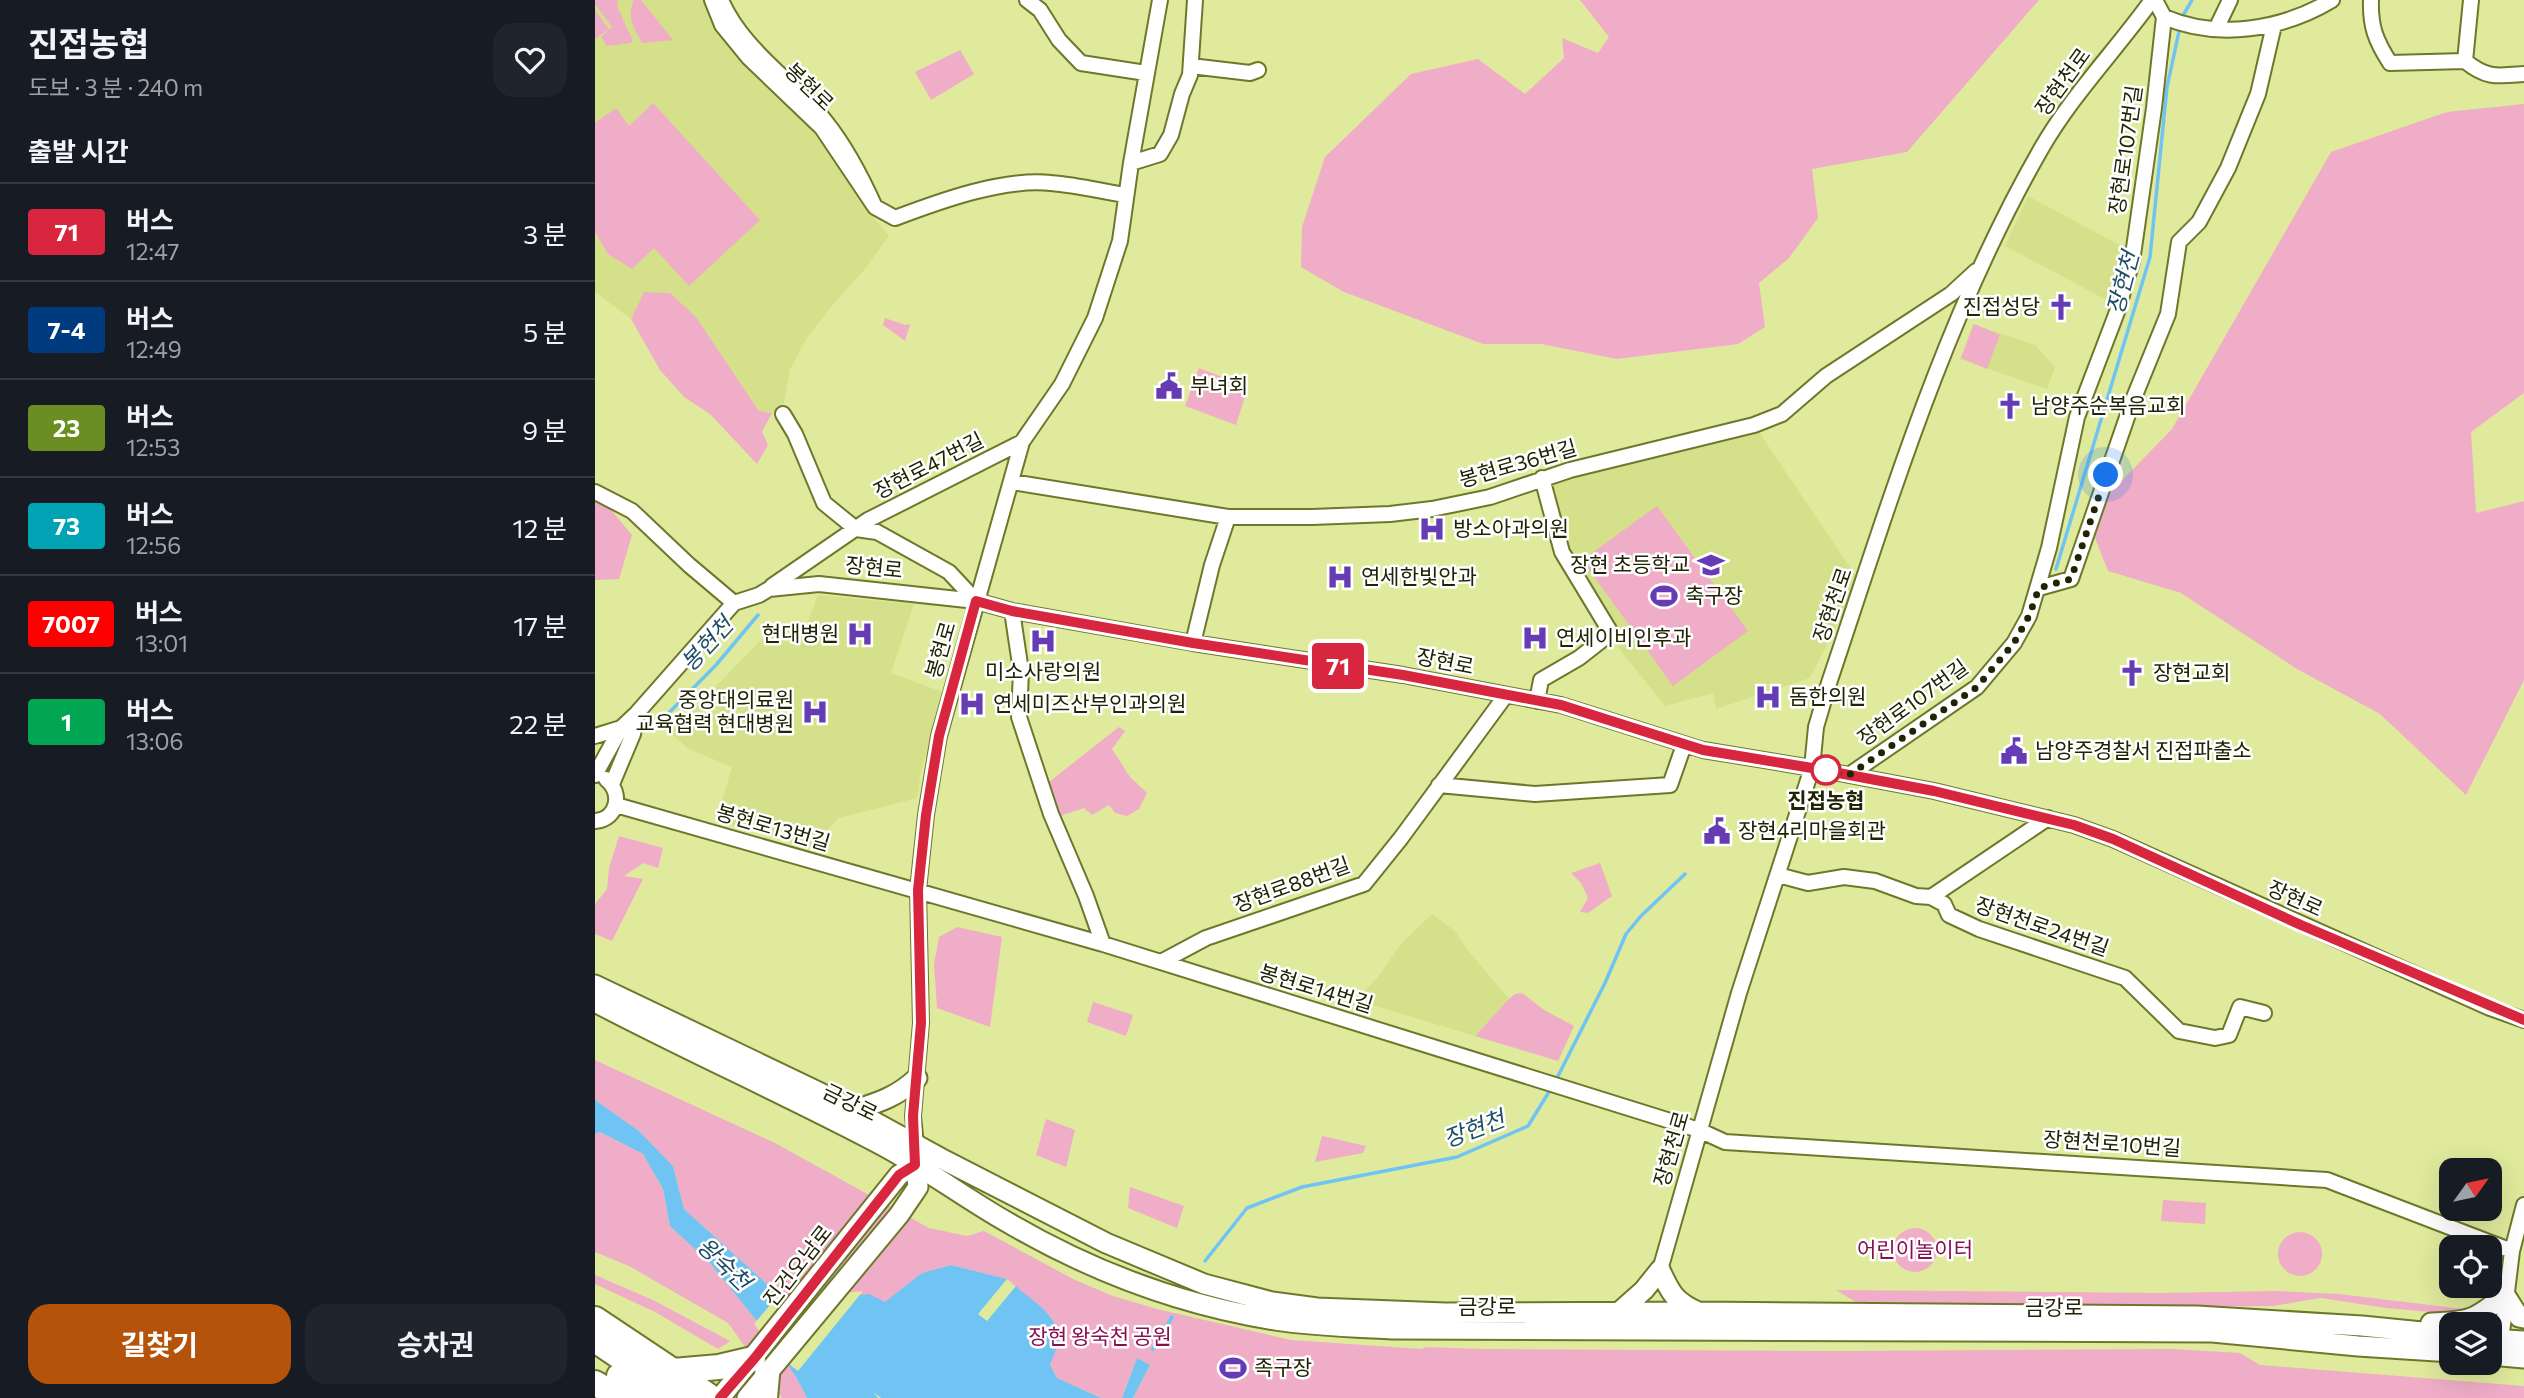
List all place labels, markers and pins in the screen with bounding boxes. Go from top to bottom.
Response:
church icon: 진접성당 [2046,292,2076,322]
place label: 진접성당 [1963,293,2040,318]
public building icon: 부녀회 [1154,371,1184,401]
place label: 부녀회 [1190,372,1248,397]
church icon: 남양주순복음교회 [1995,391,2025,421]
place label: 남양주순복음교회 [2031,392,2186,417]
hospital icon: 방소아과의원 [1417,514,1447,544]
place label: 방소아과의원 [1453,515,1569,540]
school or university icon: 장현 초등학교 [1696,550,1726,580]
place label: 장현 초등학교 [1570,551,1690,576]
hospital icon: 연세한빛안과 [1325,562,1355,592]
place label: 연세한빛안과 [1361,563,1477,588]
sports icon: 축구장 [1649,581,1679,611]
place label: 축구장 [1685,582,1743,607]
hospital icon: 현대병원 [845,619,875,649]
place label: 현대병원 [762,620,839,645]
hospital icon: 연세이비인후과 [1520,623,1550,653]
place label: 연세이비인후과 [1556,624,1691,649]
hospital icon: 미소사랑의원 [1028,626,1058,656]
place label: 미소사랑의원 [985,658,1101,683]
church icon: 장현교회 [2117,658,2147,688]
place label: 장현교회 [2153,659,2230,684]
hospital icon: 돔한의원 [1753,682,1783,712]
place label: 돔한의원 [1789,683,1866,708]
place label: 중앙대의료원 교육협력 현대병원 [635,686,794,735]
hospital icon: 연세미즈산부인과의원 [957,689,987,719]
place label: 연세미즈산부인과의원 [993,690,1186,715]
hospital icon: 중앙대의료원 교육협력 현대병원 [800,697,830,727]
public building icon: 남양주경찰서 진접파출소 [1999,736,2029,766]
place label: 남양주경찰서 진접파출소 [2035,737,2252,762]
marker: 진접농협 [1811,755,1841,785]
place label: 진접농협 [1787,787,1865,812]
public building icon: 장현4리마을회관 [1702,816,1732,846]
place label: 장현4리마을회관 [1738,817,1886,842]
sports icon: 족구장 [1218,1353,1248,1383]
place label: 족구장 [1254,1354,1312,1379]

